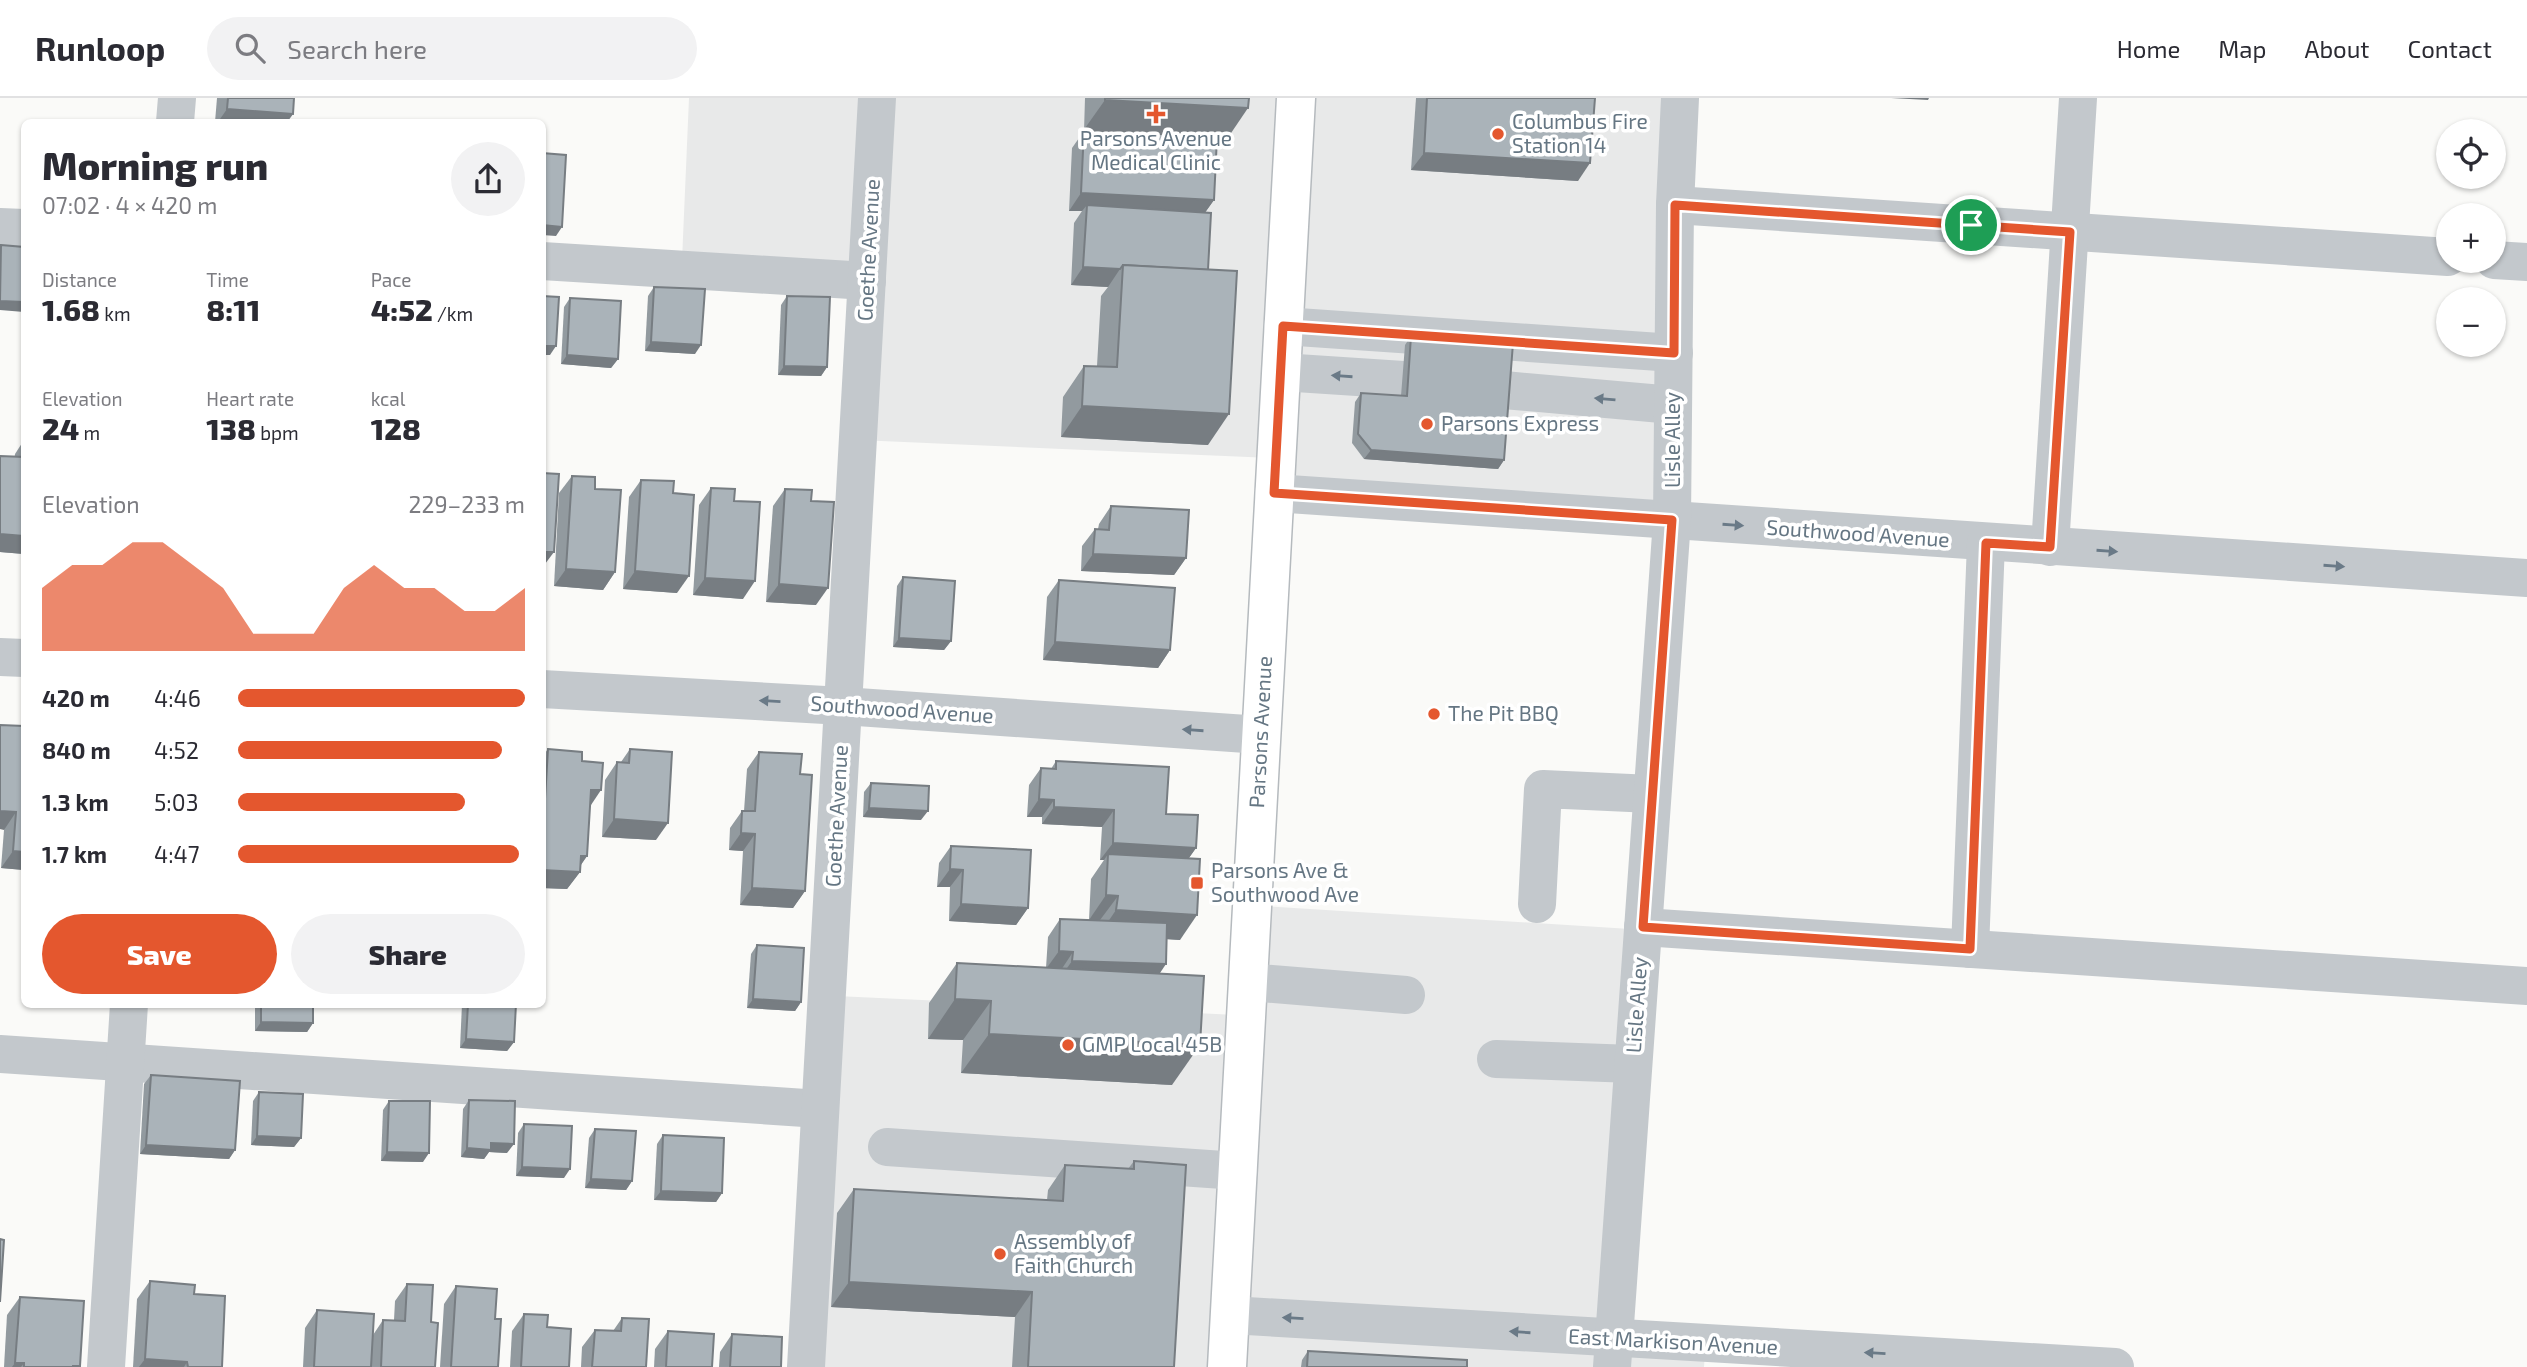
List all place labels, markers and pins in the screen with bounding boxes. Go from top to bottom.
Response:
marker: Parsons Avenue Medical Clinic [1146,104,1166,124]
place label: Columbus Fire Station 14 [1512,108,1648,157]
place label: Parsons Avenue Medical Clinic [1080,125,1232,174]
marker: Columbus Fire Station 14 [1490,126,1506,142]
pin [1941,195,2001,255]
place label: Parsons Express [1441,410,1599,435]
marker: Parsons Express [1419,416,1435,432]
place label: The Pit BBQ [1448,700,1559,726]
marker: The Pit BBQ [1426,706,1442,722]
place label: Parsons Ave & Southwood Ave [1211,857,1359,906]
marker: Parsons Ave & Southwood Ave [1189,875,1205,891]
place label: GMP Local 45B [1082,1031,1222,1056]
marker: GMP Local 45B [1060,1037,1076,1053]
place label: Assembly of Faith Church [1014,1228,1133,1277]
marker: Assembly of Faith Church [992,1246,1008,1262]

